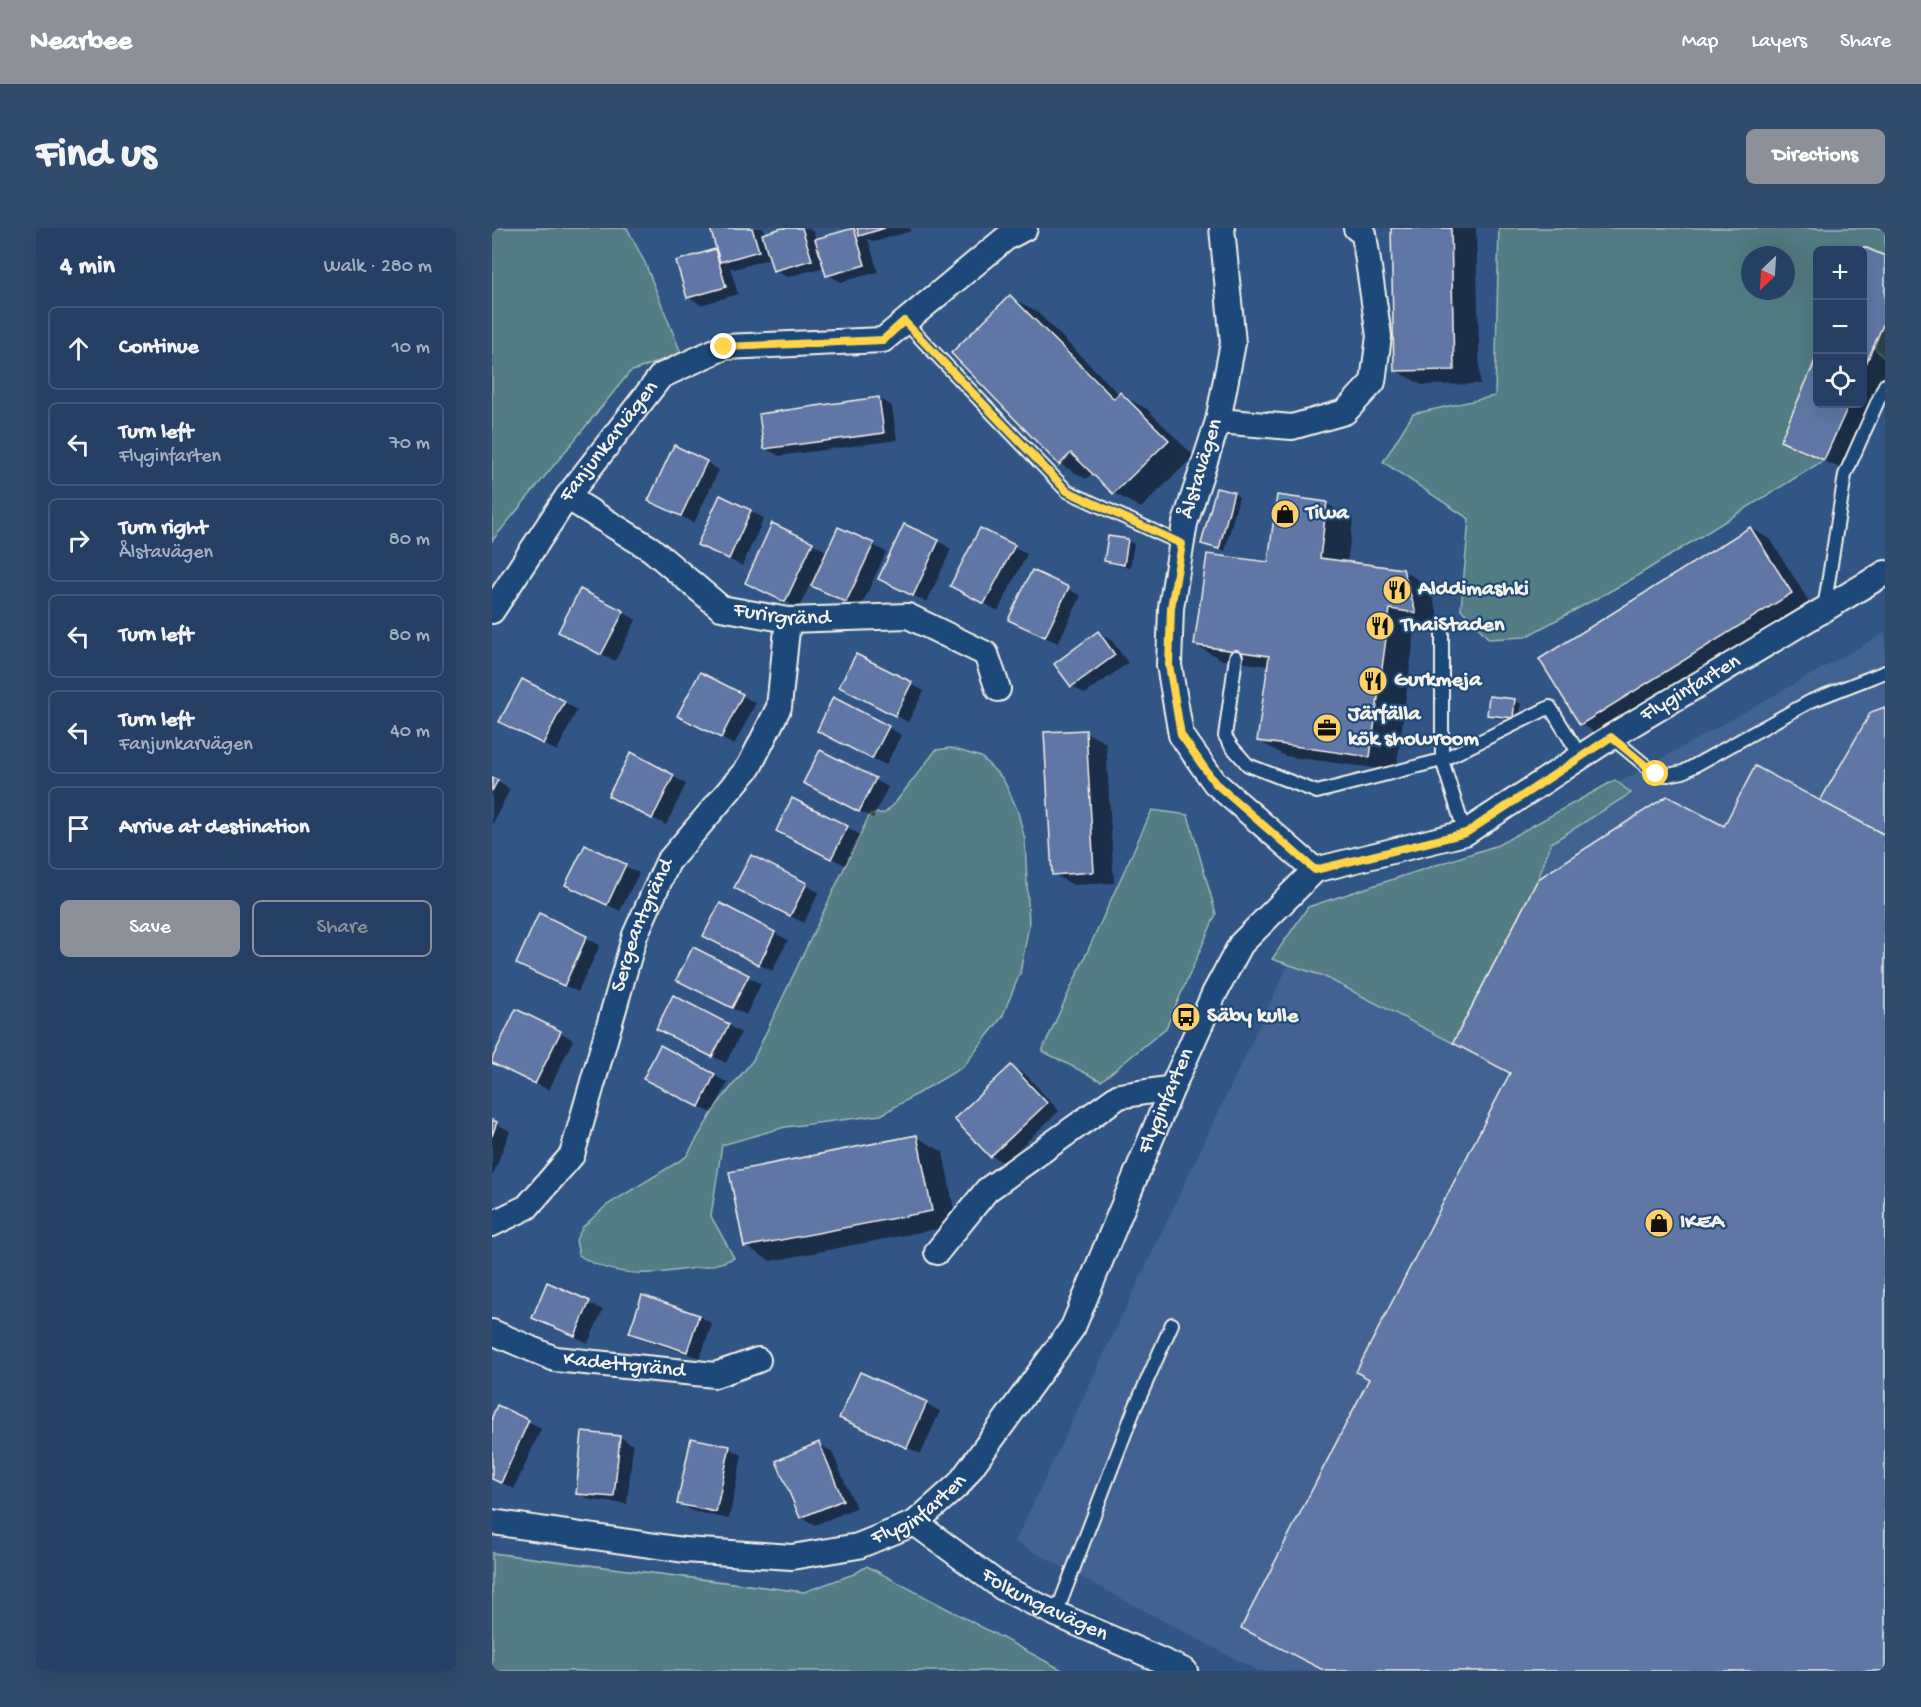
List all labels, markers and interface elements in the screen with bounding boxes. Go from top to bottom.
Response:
text: Nearbee [30,26,132,59]
text: Map [1682,30,1718,55]
text: Layers [1751,30,1807,55]
text: Share [1840,30,1891,55]
button: Directions [1746,129,1885,184]
text: Find us [36,132,156,181]
north arrow [1741,246,1795,300]
map controls [1813,246,1867,408]
button: + [1813,246,1867,300]
text: 4 min [60,252,115,283]
text: Walk · 280 m [324,256,432,279]
button: − [1813,300,1867,354]
icon: ahead [62,332,95,365]
route end [710,333,736,359]
text: Continue [119,335,199,361]
text: 10 m [392,337,430,360]
button: locate [1813,354,1867,408]
street label: Fanjunkarvägen [554,376,665,509]
street label: Ålstavägen [1174,415,1230,522]
text: Turn left [119,420,193,446]
icon: left [62,428,95,461]
text: 70 m [389,433,430,456]
text: Flyginfarten [119,446,221,469]
shop icon: Tiwa [1269,498,1301,530]
place label: Tiwa [1304,501,1350,527]
text: Turn right [119,516,207,542]
icon: right [62,524,95,557]
text: 80 m [389,529,430,552]
text: Ålstavägen [119,542,213,565]
restaurant icon: Alddimashki [1381,574,1413,606]
place label: Alddimashki [1417,577,1529,603]
street label: Furirgränd [730,597,833,633]
restaurant icon: ThaiStaden [1364,610,1396,642]
place label: ThaiStaden [1399,613,1505,639]
icon: left [62,620,95,653]
text: Turn left [119,623,193,649]
text: 80 m [389,625,430,648]
street label: Flyginfarten [1635,649,1746,730]
restaurant icon: Gurkmeja [1357,665,1389,697]
place label: Gurkmeja [1394,668,1483,694]
place label: Järfälla kök showroom [1347,702,1479,753]
text: Turn left [119,708,193,734]
office icon: Järfälla kök showroom [1311,712,1343,744]
icon: left [62,716,95,749]
text: 40 m [390,721,430,744]
text: Fanjunkarvägen [119,734,253,757]
route start [1642,760,1668,786]
icon: arrive [62,812,95,845]
text: Arrive at destination [119,815,309,841]
street label: Sergeantgränd [606,853,681,995]
button: Save [60,900,240,957]
button: Share [252,900,432,957]
bus stop icon: Säby kulle [1170,1001,1202,1033]
place label: Säby kulle [1207,1004,1299,1030]
street label: Flyginfarten [1133,1044,1201,1159]
shop icon: IKEA [1643,1207,1675,1239]
place label: IKEA [1680,1210,1726,1236]
street label: Kadettgränd [562,1347,688,1385]
street label: Flyginfarten [867,1470,974,1553]
street label: Folkungavägen [974,1562,1112,1648]

